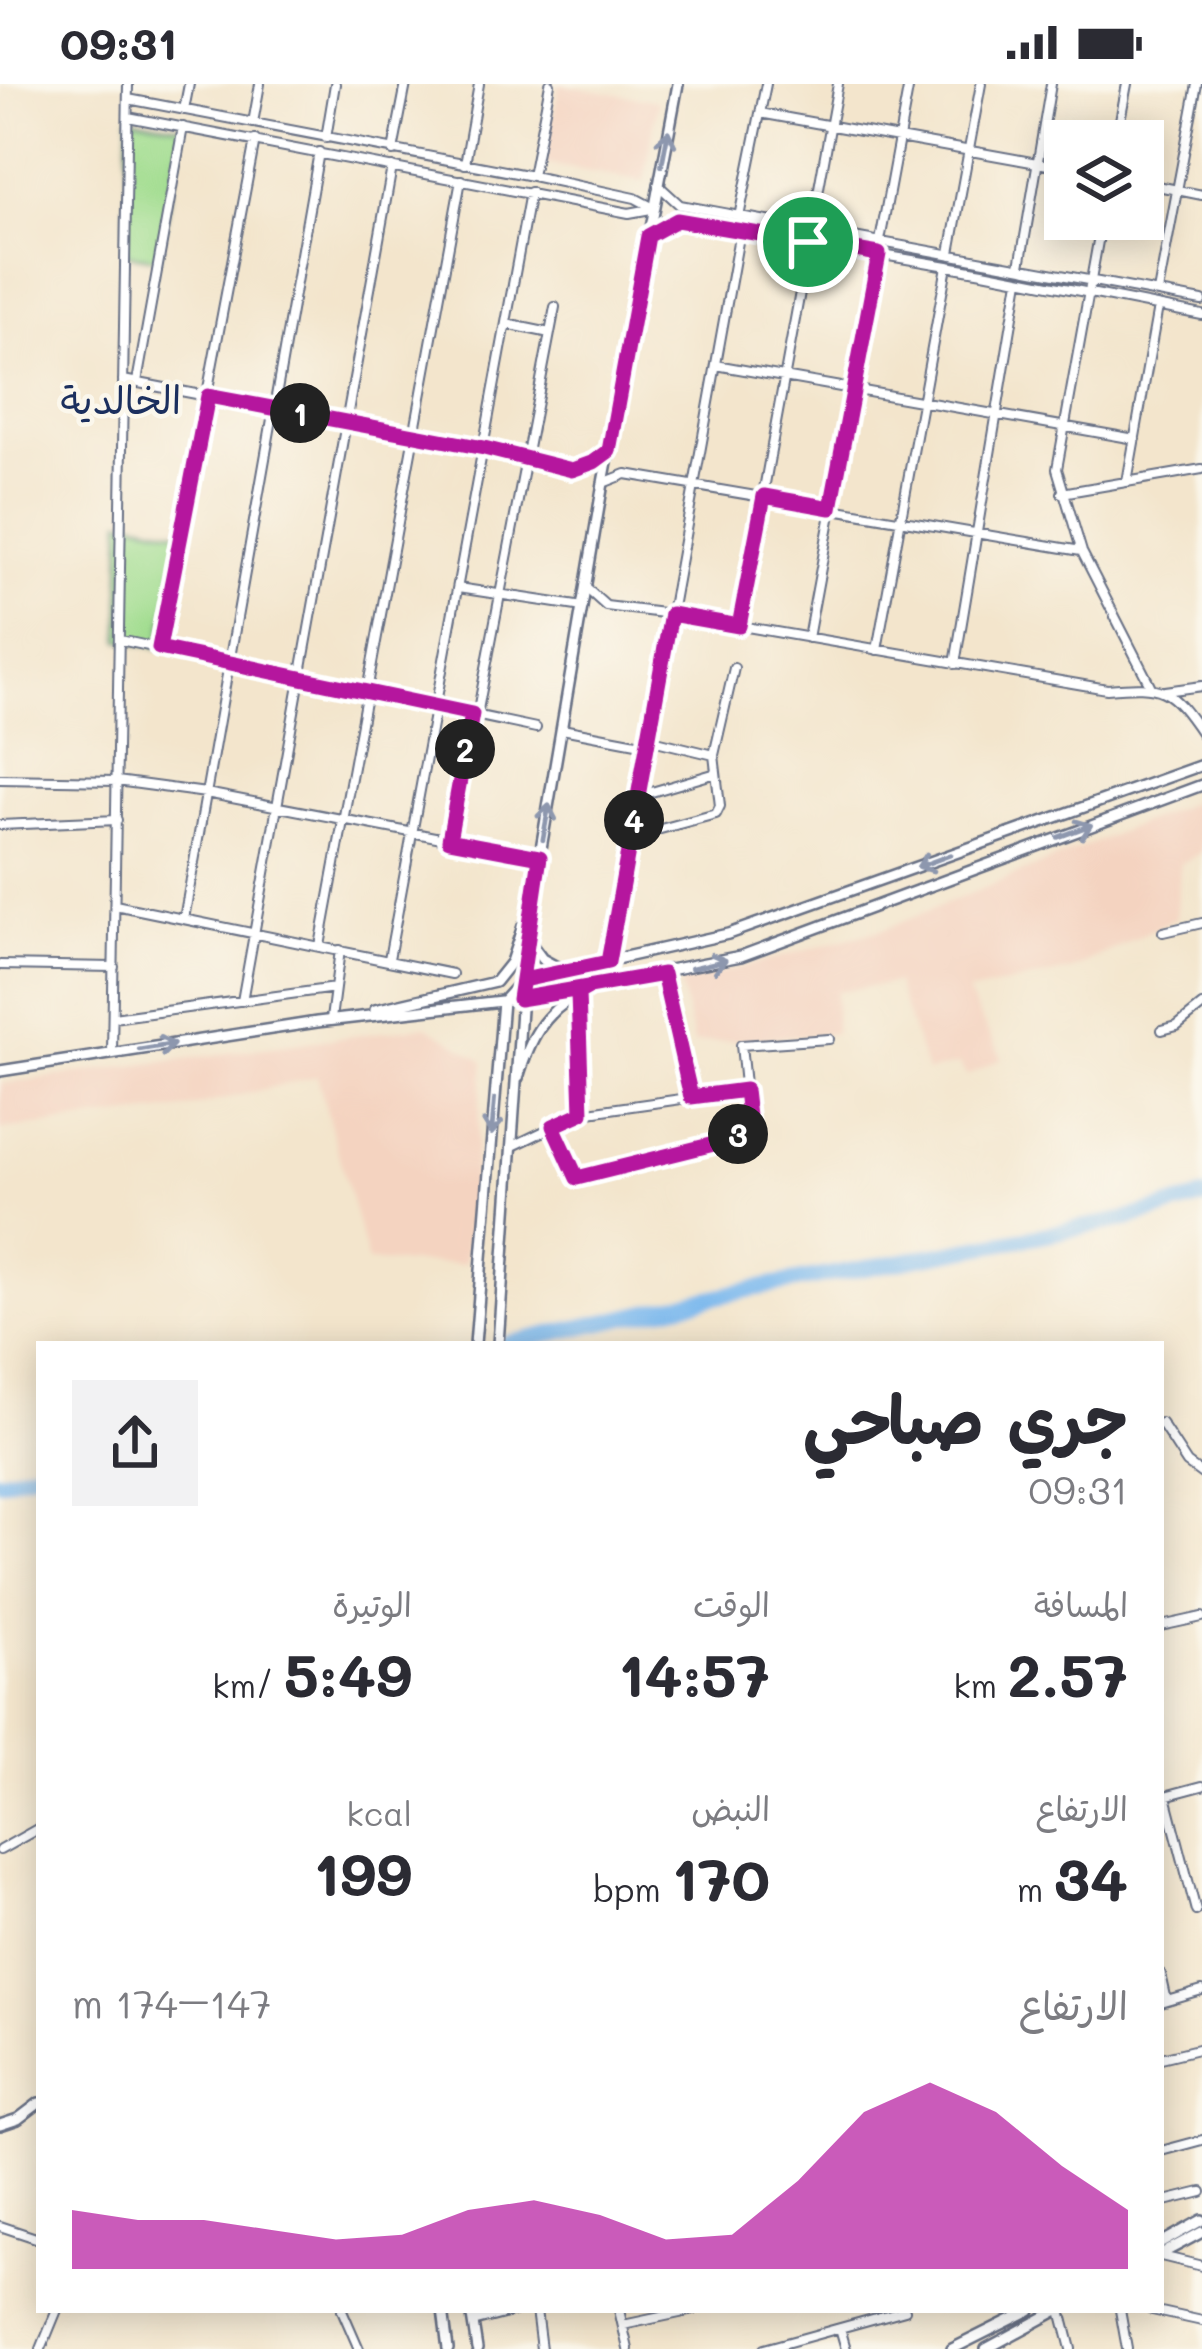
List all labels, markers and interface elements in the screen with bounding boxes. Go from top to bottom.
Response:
text: 09:31 [60,13,177,71]
map controls [1044,120,1164,240]
button: layers [1044,120,1164,240]
one-way arrow [655,129,677,168]
pin [757,191,859,293]
icon: arrive [775,209,841,275]
district label: الخالدية [61,373,181,424]
pin: 1 [270,383,330,443]
text: 1 [293,391,307,434]
pin: 2 [435,719,495,779]
text: 2 [456,727,474,770]
pin: 4 [604,790,664,850]
text: 4 [624,798,644,841]
one-way arrow [535,803,558,842]
one-way arrow [1056,819,1093,841]
one-way arrow [916,852,953,873]
one-way arrow [689,952,727,974]
one-way arrow [137,1034,176,1057]
one-way arrow [481,1097,504,1136]
pin: 3 [708,1104,768,1164]
text: 3 [728,1112,748,1155]
text: جري صباحي [803,1375,1128,1461]
button: share [72,1380,198,1506]
text: 09:31 [1029,1463,1128,1514]
text: الوتيرة [332,1582,412,1625]
text: الوقت [693,1582,770,1625]
text: المسافة [1034,1582,1128,1625]
text: 5:49 [284,1635,412,1713]
text: 14:57 [618,1635,770,1713]
text: 2.57 [1008,1635,1128,1713]
text: /km [212,1663,284,1706]
text: km [953,1663,1008,1706]
text: النبض [691,1786,770,1829]
text: الارتفاع [1035,1786,1128,1829]
text: kcal [346,1791,412,1834]
text: 199 [313,1834,412,1912]
text: 170 [671,1839,770,1917]
text: 34 [1054,1839,1128,1917]
text: bpm [593,1867,671,1910]
text: m [1017,1867,1054,1910]
text: 147–174 m [72,1977,272,2028]
text: الارتفاع [1019,1979,1128,2030]

